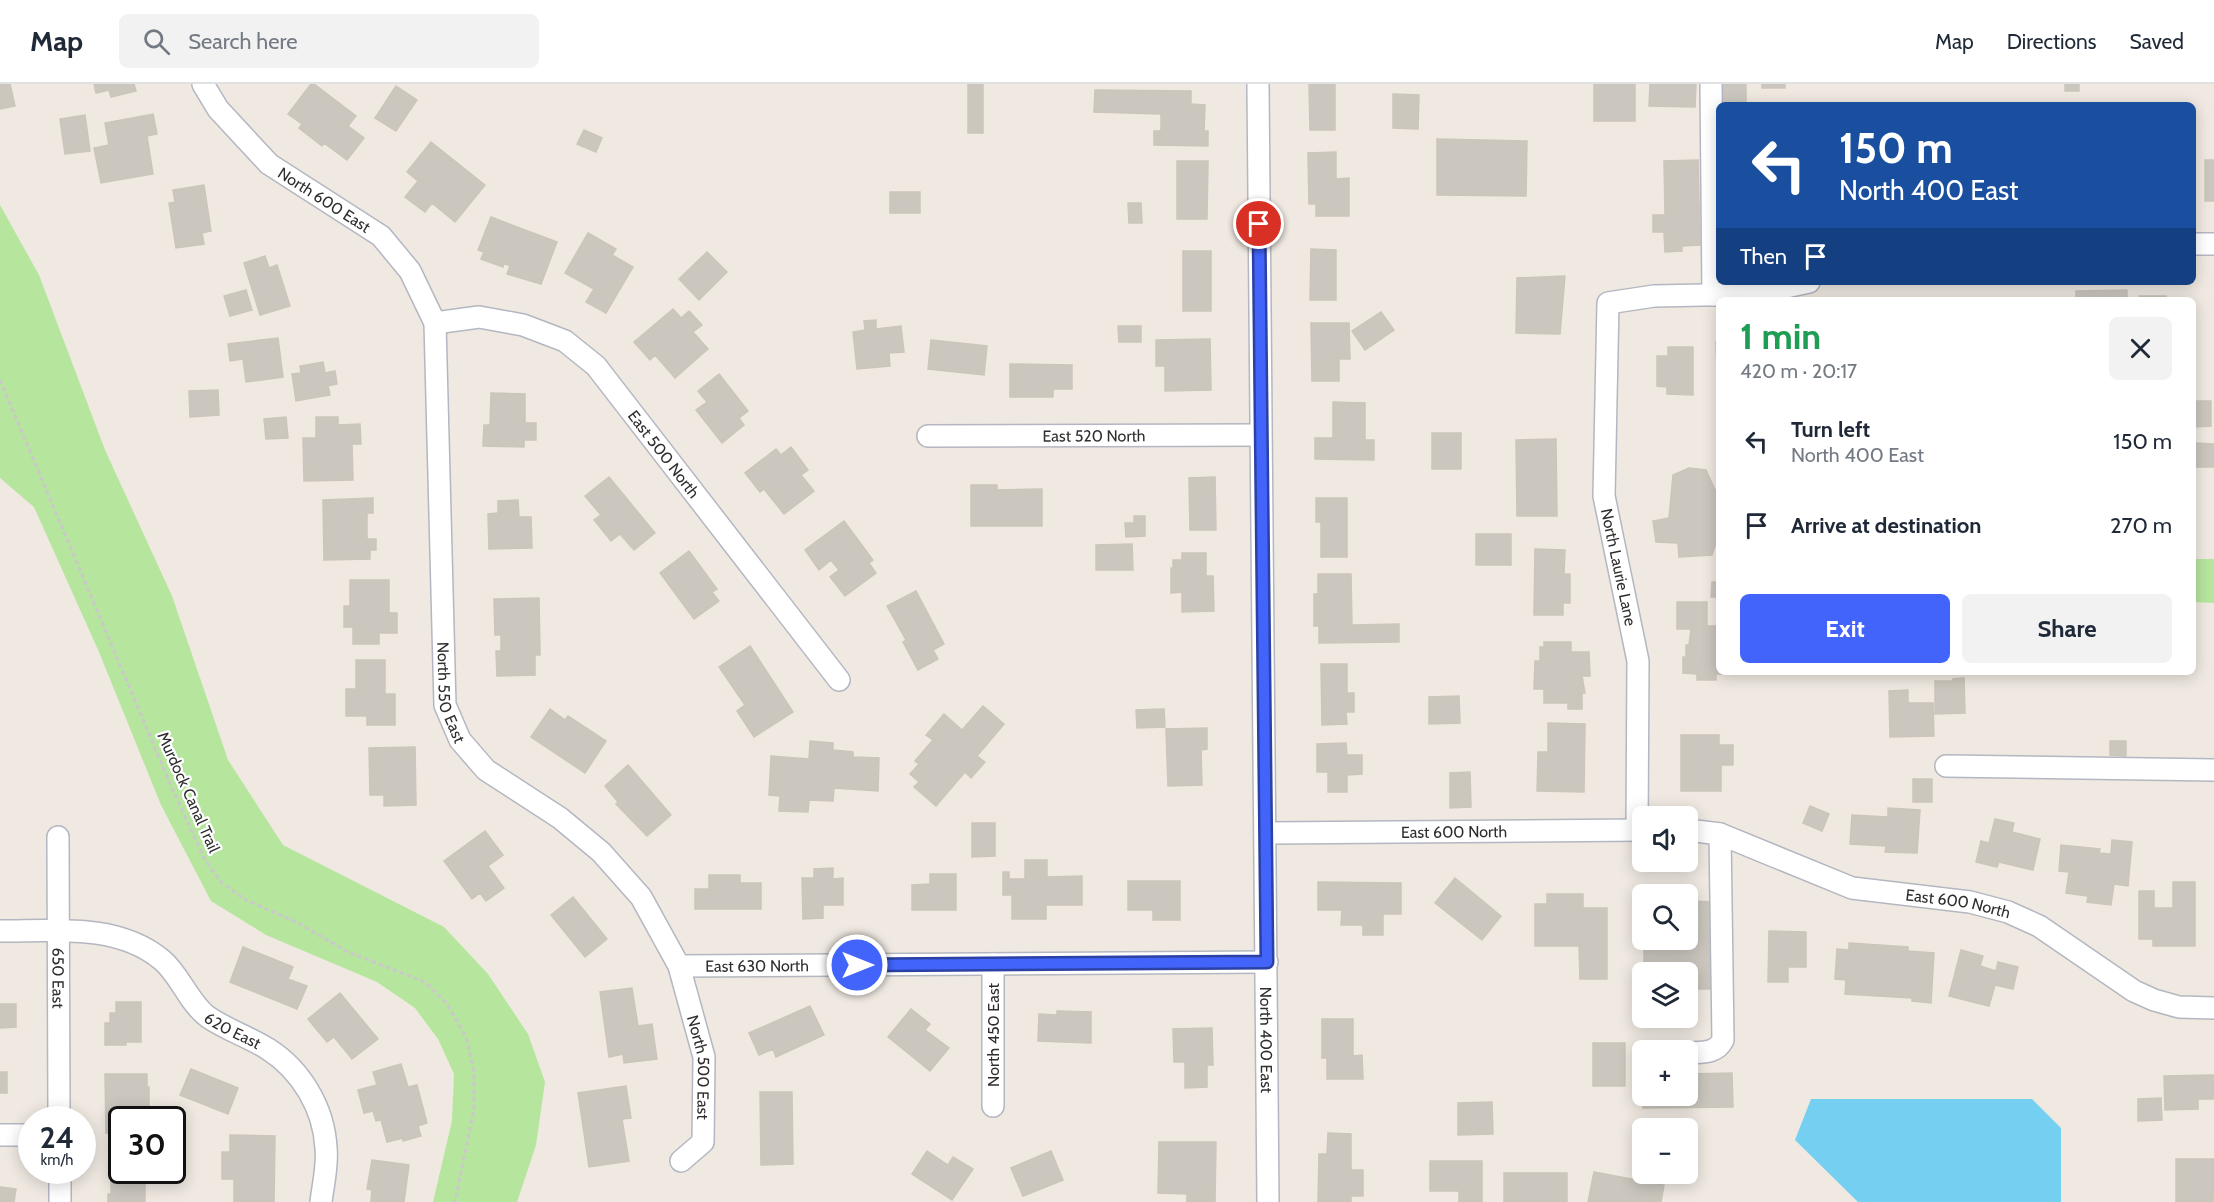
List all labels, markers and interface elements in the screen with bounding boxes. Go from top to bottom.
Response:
search box [119,14,539,68]
text: Map [30,24,83,58]
icon: search [140,25,173,58]
text: Search here [188,28,297,55]
text: Map [1935,29,1974,54]
text: Directions [2007,29,2096,54]
text: Saved [2129,29,2184,54]
text: 150 m [1839,122,1953,174]
icon: left [1740,126,1818,204]
street label: North 600 East [274,163,374,237]
text: North 400 East [1839,174,2018,207]
pin [1233,198,1284,249]
icon: arrive [1242,207,1275,240]
icon: arrive [1799,240,1832,273]
text: Then [1740,243,1787,270]
text: 1 min [1740,314,1821,358]
button: close [2109,317,2172,380]
text: 420 m · 20:17 [1740,359,1857,383]
street label: East 500 North [624,407,703,502]
text: Turn left [1791,416,1870,443]
icon: left [1740,425,1773,458]
street label: East 520 North [1042,426,1146,446]
text: 150 m [2113,428,2172,455]
text: North 400 East [1791,443,1924,467]
street label: North Laurie Lane [1597,507,1640,628]
icon: arrive [1740,509,1773,542]
text: Arrive at destination [1791,512,1981,539]
text: 270 m [2110,512,2172,539]
button: Exit [1740,594,1950,663]
button: Share [1962,594,2172,663]
street label: North 550 East [433,642,469,746]
street label: Murdock Canal Trail [153,729,224,856]
map controls [1632,806,1698,1184]
button: sound [1632,806,1698,872]
street label: East 600 North [1401,822,1507,842]
button: search [1632,884,1698,950]
street label: East 600 North [1904,885,2012,922]
position arrow [825,933,889,997]
street label: 650 East [48,947,68,1009]
street label: East 630 North [705,956,809,976]
button: layers [1632,962,1698,1028]
street label: North 450 East [984,982,1003,1087]
street label: North 400 East [1256,987,1276,1094]
street label: 620 East [201,1008,265,1053]
street label: North 500 East [683,1013,713,1120]
button: + [1632,1040,1698,1106]
speed limit sign: 30 [108,1106,186,1184]
button: − [1632,1118,1698,1184]
text: 24 [40,1119,74,1156]
text: km/h [41,1151,73,1169]

